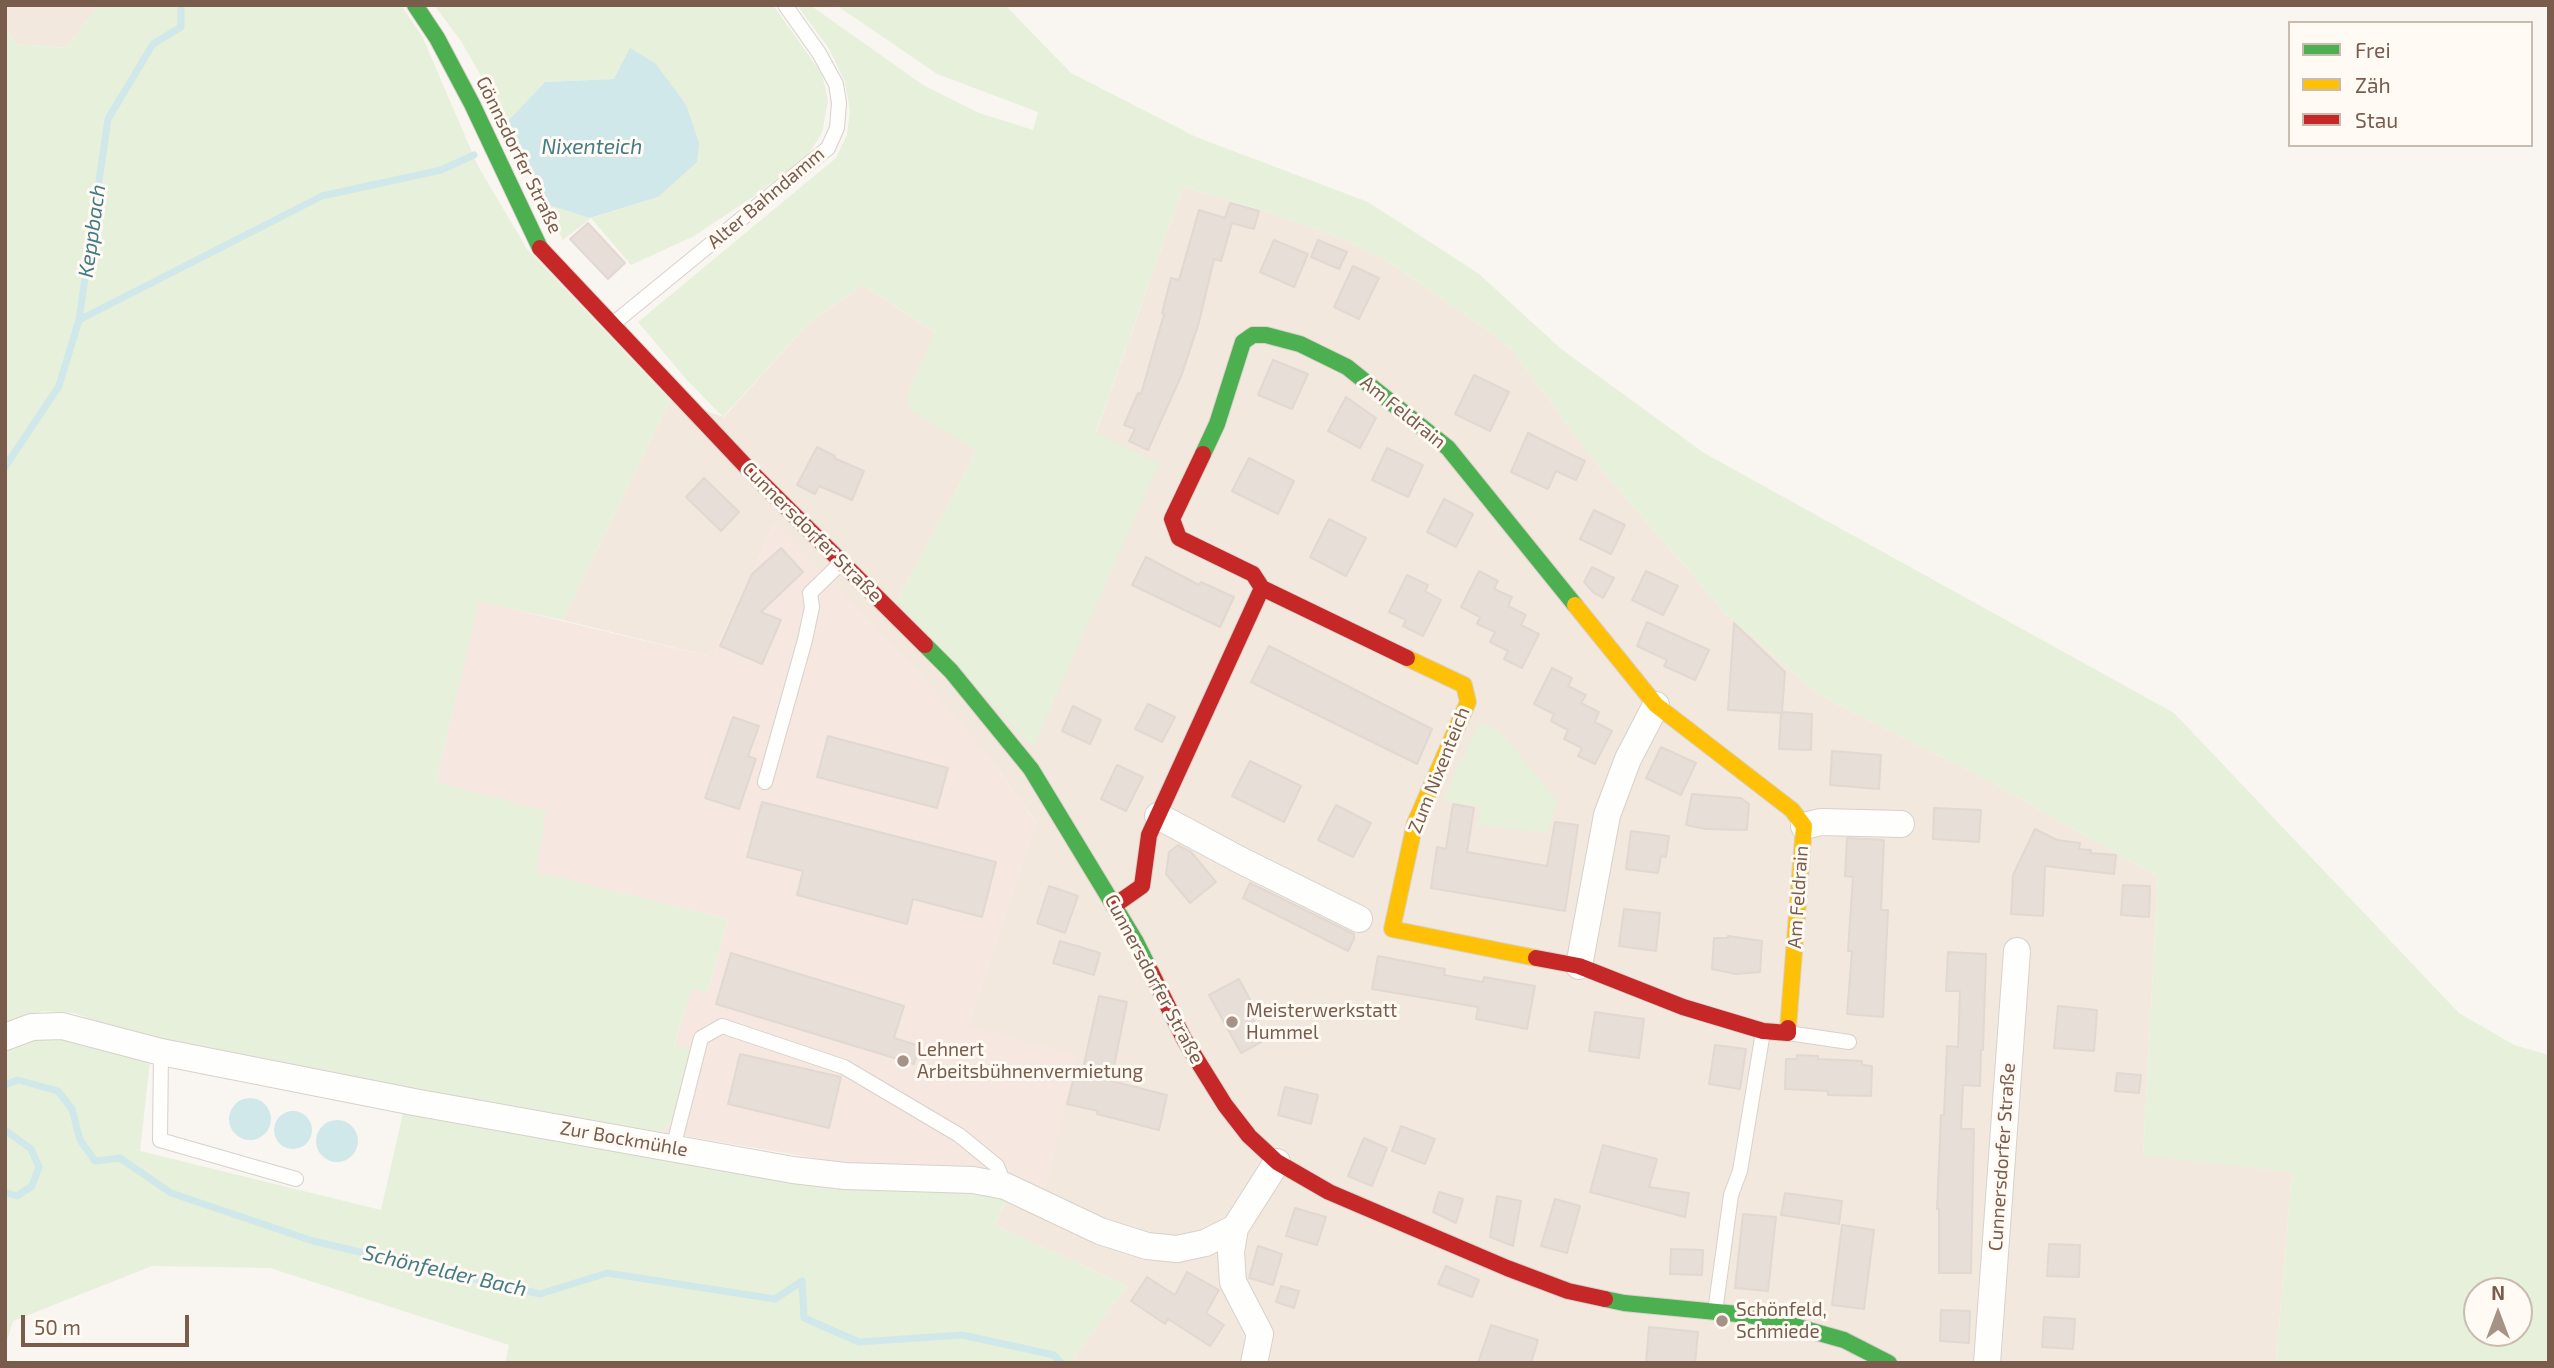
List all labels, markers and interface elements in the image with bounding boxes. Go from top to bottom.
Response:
legend [2288,21,2533,147]
text: Frei [2355,37,2391,62]
text: Zäh [2355,72,2391,97]
street label: Gönnsdorfer Straße [471,73,567,237]
text: Stau [2355,107,2398,132]
water label: Nixenteich [542,134,642,160]
street label: Alter Bahndamm [703,142,829,254]
water label: Keppbach [73,183,111,279]
street label: Am Feldrain [1356,371,1450,453]
street label: Cunnersdorfer Straße [737,457,887,607]
street label: Zum Nixenteich [1403,704,1475,836]
street label: Am Feldrain [1783,845,1813,949]
street label: Cunnersdorfer Straße [1100,890,1208,1068]
place label: Meisterwerkstatt Hummel [1246,1000,1397,1044]
marker: Meisterwerkstatt Hummel [1224,1014,1240,1030]
place label: Lehnert Arbeitsbühnenvermietung [917,1039,1143,1083]
marker: Lehnert Arbeitsbühnenvermietung [895,1053,911,1069]
street label: Cunnersdorfer Straße [1984,1062,2020,1252]
street label: Zur Bockmühle [558,1117,690,1161]
water label: Schönfelder Bach [361,1240,529,1302]
north arrow [2463,1277,2533,1347]
text: N [2491,1281,2505,1304]
place label: Schönfeld, Schmiede [1736,1299,1827,1343]
scale bar [24,1302,192,1346]
marker: Schönfeld, Schmiede [1714,1313,1730,1329]
text: 50 m [34,1314,81,1339]

